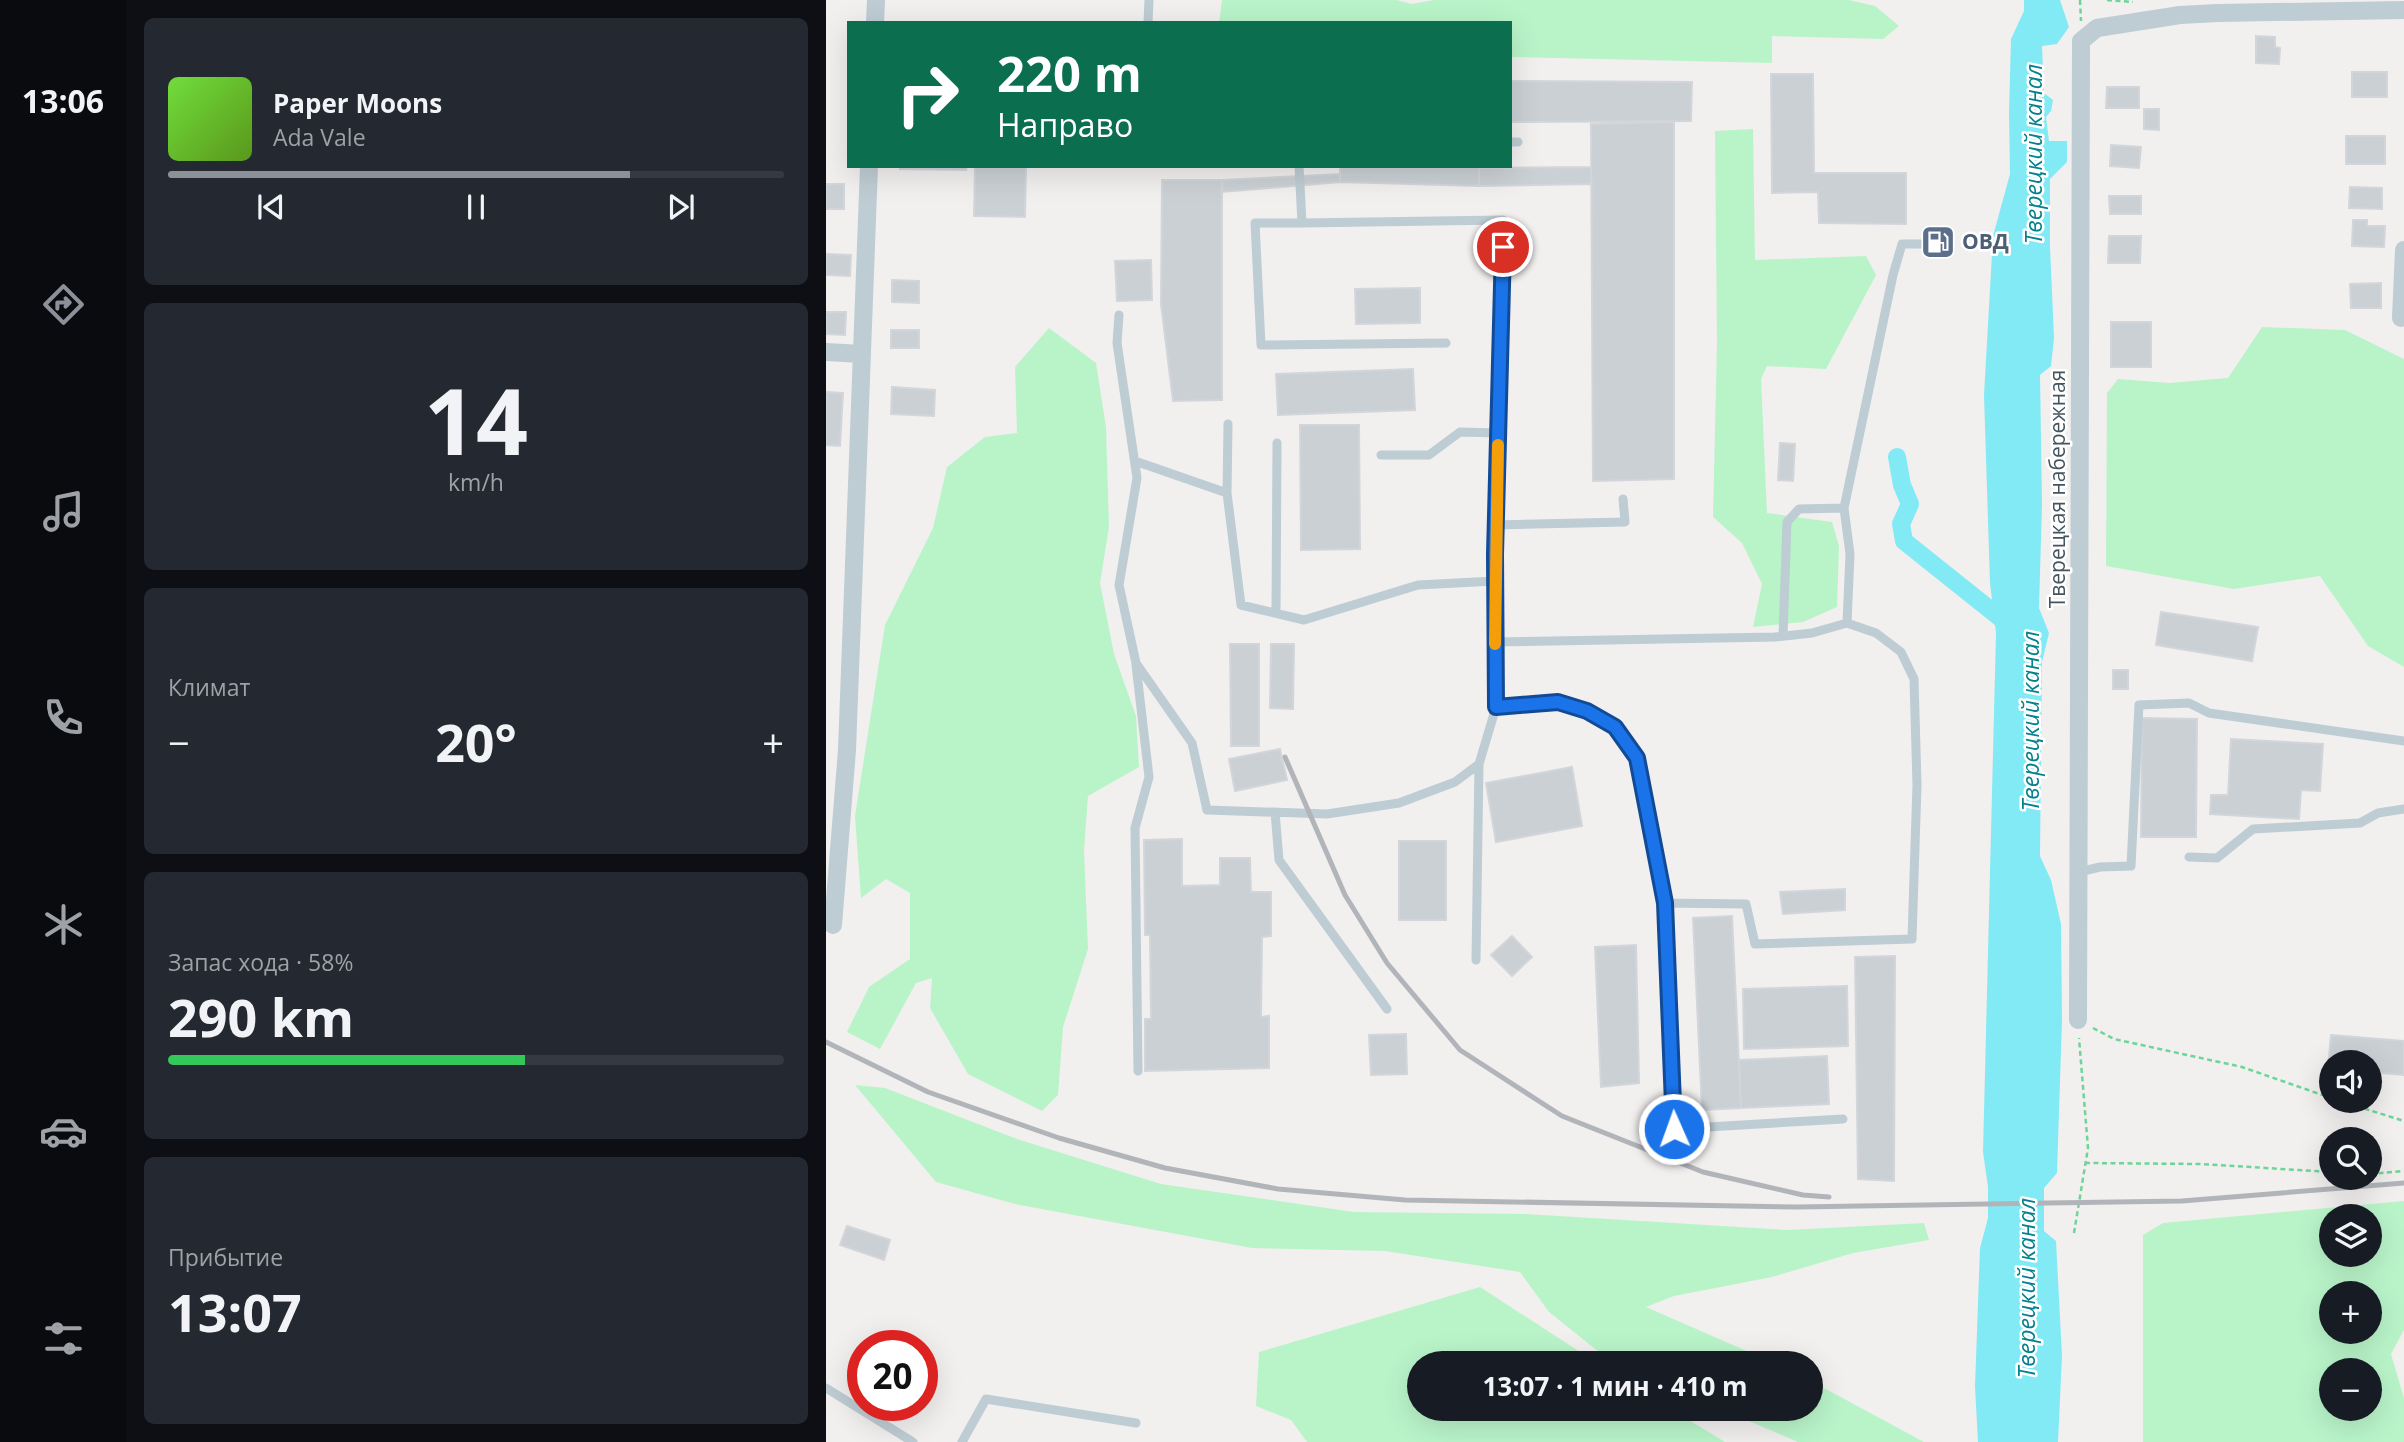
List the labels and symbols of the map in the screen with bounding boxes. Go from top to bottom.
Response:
water label: Тверецкий канал [2017,64,2049,244]
pin [1473,217,1533,277]
fuel station icon: ОВД [1919,223,1957,261]
place label: ОВД [1962,227,2009,255]
street label: Тверецкая набережная [2043,370,2071,608]
water label: Тверецкий канал [2014,631,2046,811]
position arrow [1637,1092,1711,1166]
water label: Тверецкий канал [2010,1198,2042,1378]
speed limit sign: 20 [847,1330,938,1421]

